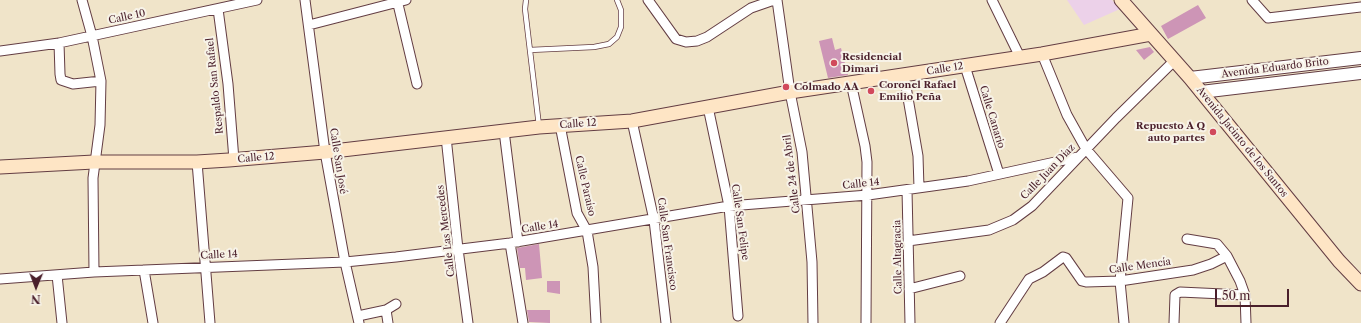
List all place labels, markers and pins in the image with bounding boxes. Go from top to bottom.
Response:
place label: Residencial Dimari [842,51,902,74]
marker: Residencial Dimari [829,58,839,68]
place label: Coronel Rafael Emilio Peña [879,79,956,102]
place label: Colmado AA [794,81,859,93]
marker: Colmado AA [781,82,791,92]
marker: Coronel Rafael Emilio Peña [866,86,876,96]
place label: Repuesto A Q auto partes [1136,120,1205,144]
marker: Repuesto A Q auto partes [1208,127,1218,137]

